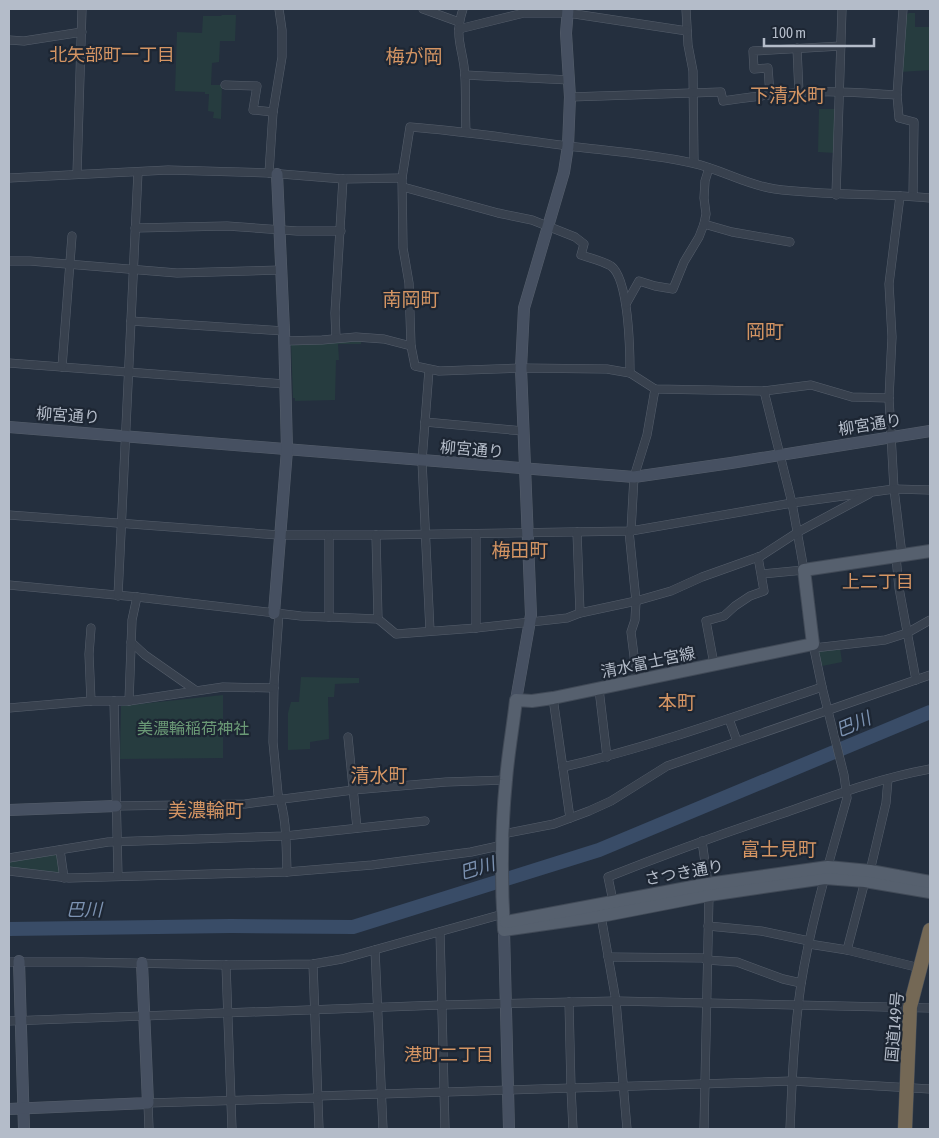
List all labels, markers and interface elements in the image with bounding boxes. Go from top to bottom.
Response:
scale bar [764,15,874,47]
text: 100 m [772,24,806,41]
district label: 北矢部町一丁目 [49,44,175,65]
district label: 梅が岡 [385,45,443,67]
district label: 下清水町 [750,84,826,106]
district label: 南岡町 [382,288,440,310]
district label: 岡町 [746,320,784,342]
street label: 柳宮通り [35,404,101,426]
street label: 柳宮通り [837,410,903,438]
street label: 柳宮通り [439,437,505,461]
district label: 梅田町 [491,539,549,561]
district label: 上二丁目 [842,571,914,592]
street label: 清水富士宮線 [599,643,697,681]
district label: 本町 [658,691,696,713]
water label: 巴川 [832,707,876,741]
park label: 美濃輪稲荷神社 [137,719,249,737]
district label: 清水町 [350,764,408,786]
district label: 美濃輪町 [168,799,244,821]
district label: 富士見町 [741,838,817,860]
water label: 巴川 [457,852,499,883]
street label: さつき通り [643,856,725,888]
water label: 巴川 [66,899,104,920]
street label: 国道149号 [882,991,906,1063]
district label: 港町二丁目 [404,1044,494,1065]

